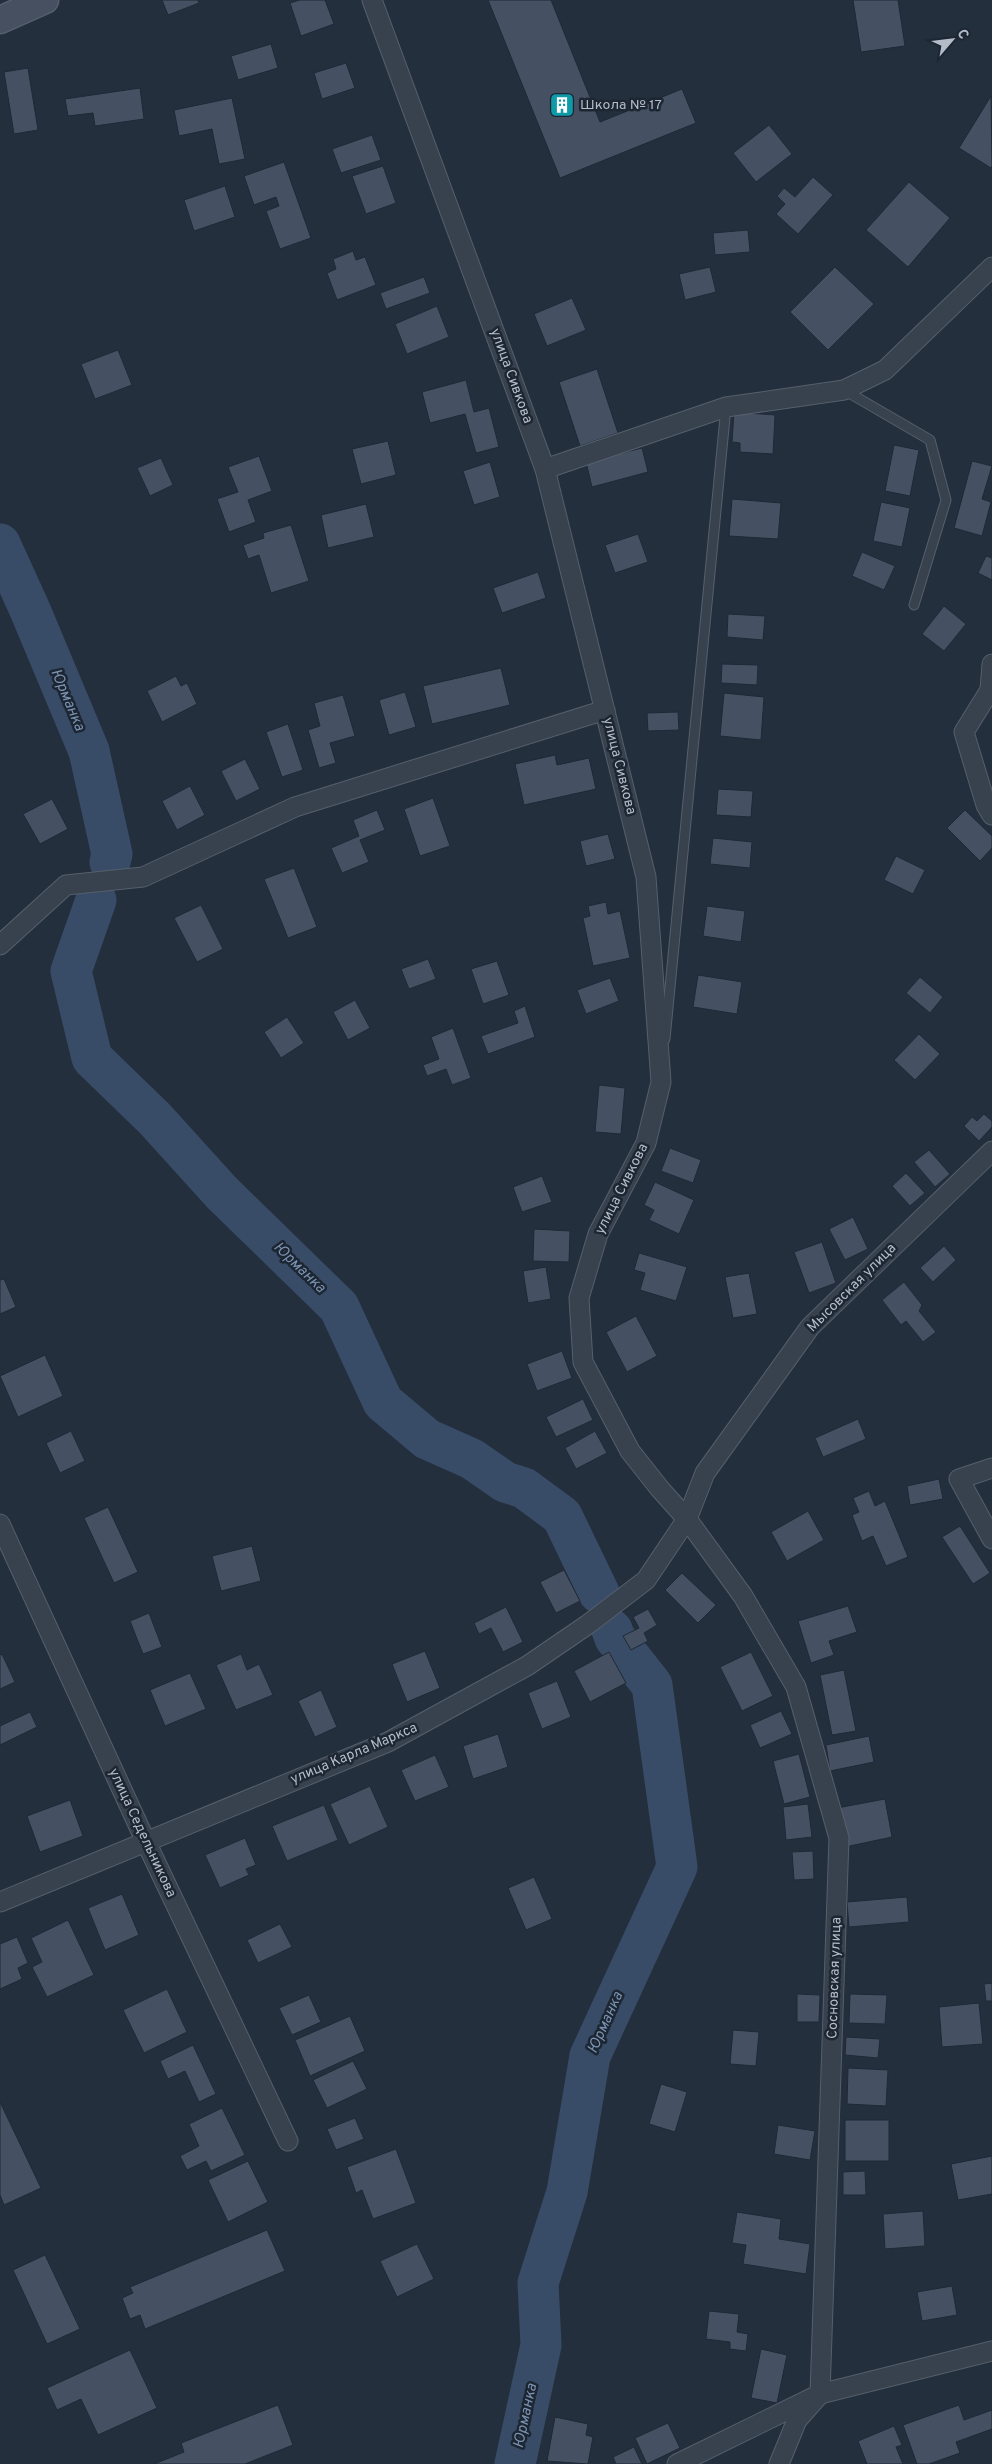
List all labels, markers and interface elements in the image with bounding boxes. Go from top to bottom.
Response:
north arrow [927,15,977,65]
text: С [953,27,972,43]
building icon: Школа № 17 [549,92,575,118]
place label: Школа № 17 [580,97,662,114]
street label: улица Сивкова [486,326,536,426]
water label: Юрманка [45,666,89,734]
street label: улица Сивкова [599,716,639,816]
street label: улица Сивкова [592,1141,652,1237]
water label: Юрманка [269,1238,329,1298]
street label: Мысовская улица [804,1240,900,1336]
street label: улица Карла Маркса [288,1720,420,1788]
street label: улица Седельникова [105,1766,179,1900]
street label: Сосновская улица [824,1917,846,2039]
water label: Юрманка [584,1989,628,2057]
water label: Юрманка [510,2382,542,2450]

